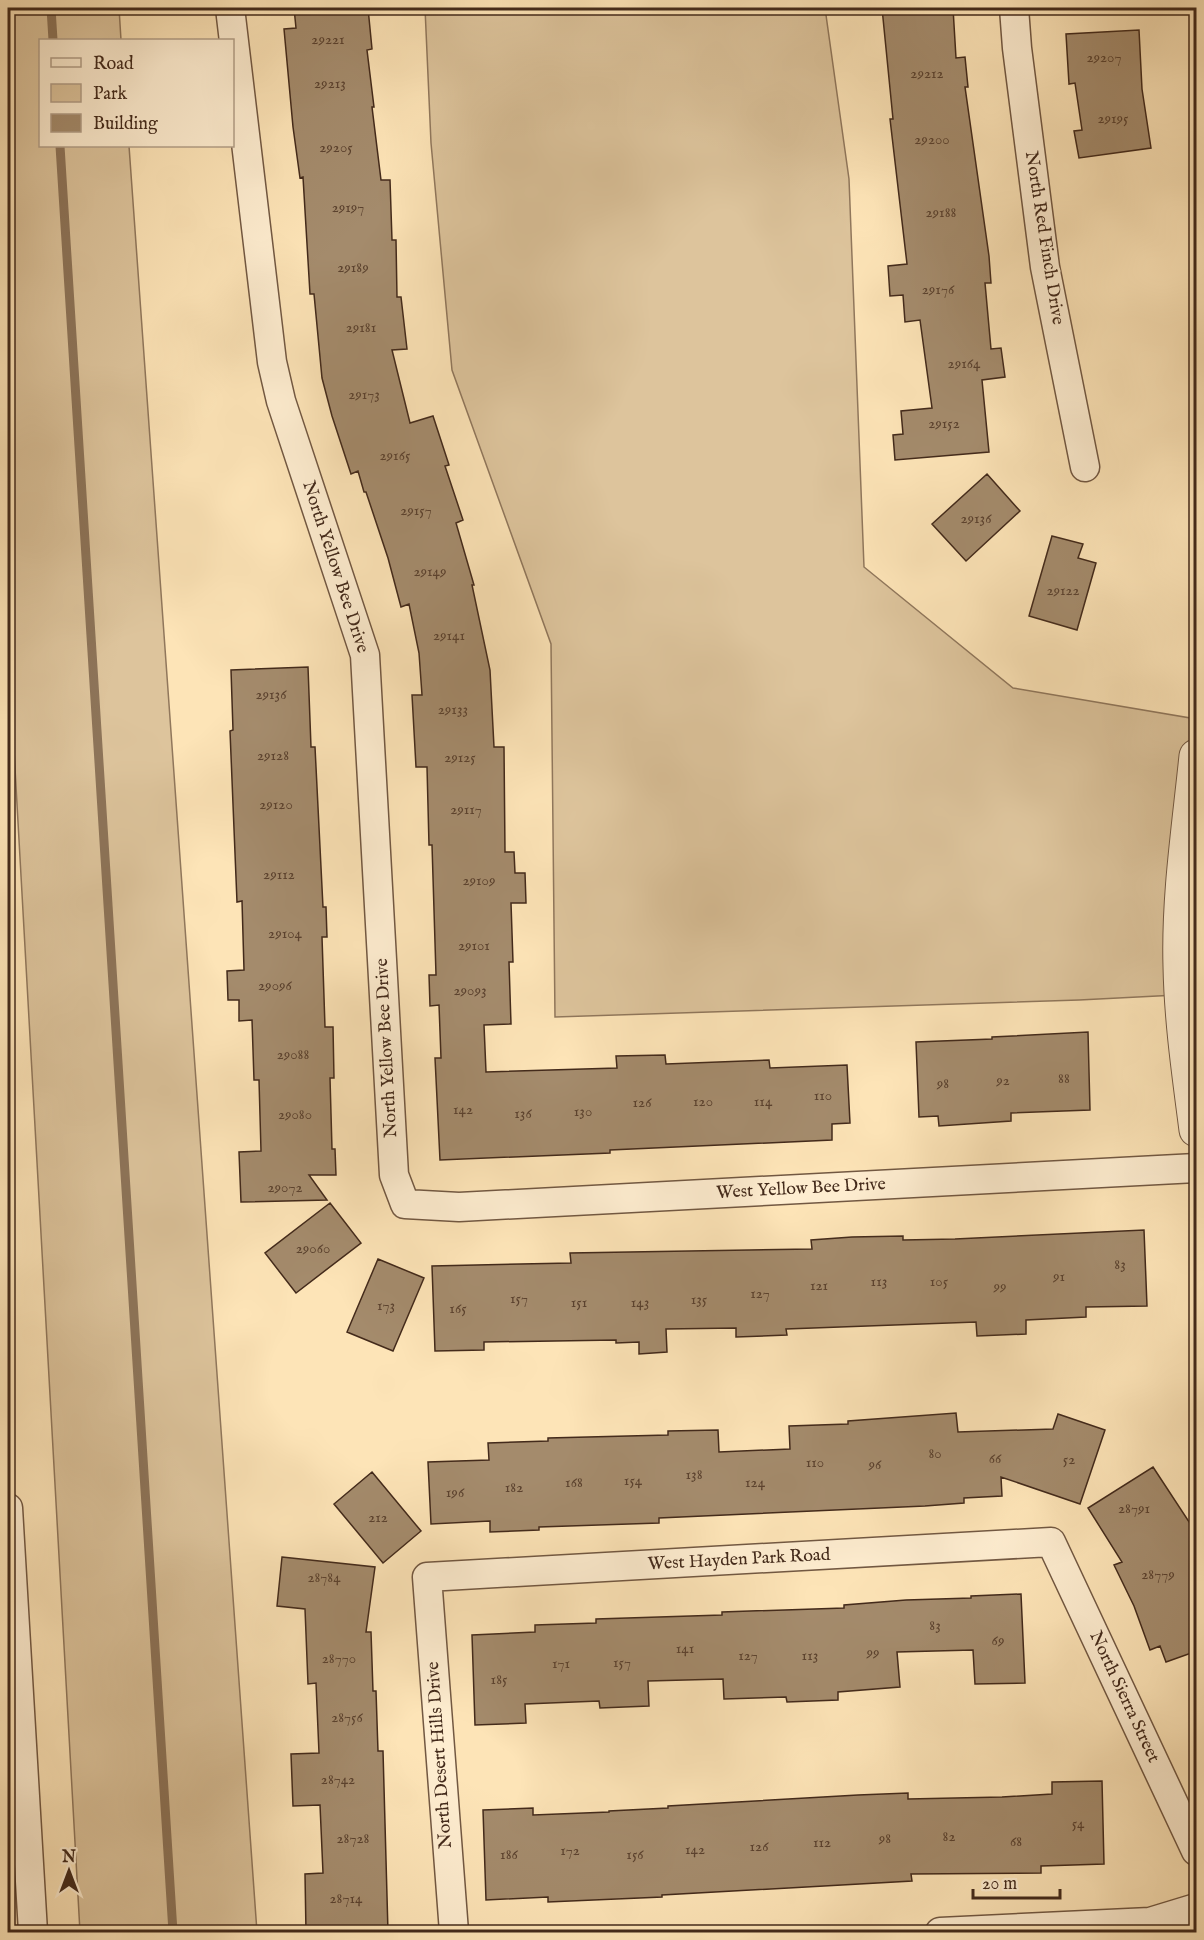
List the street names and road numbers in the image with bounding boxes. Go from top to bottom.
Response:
street label: North Red Finch Drive [1019,150,1069,326]
street label: North Yellow Bee Drive [296,478,374,656]
street label: North Yellow Bee Drive [371,958,403,1138]
street label: West Yellow Bee Drive [716,1173,886,1205]
street label: West Hayden Park Road [647,1544,831,1576]
street label: North Sierra Street [1083,1627,1165,1767]
street label: North Desert Hills Drive [422,1661,458,1849]

